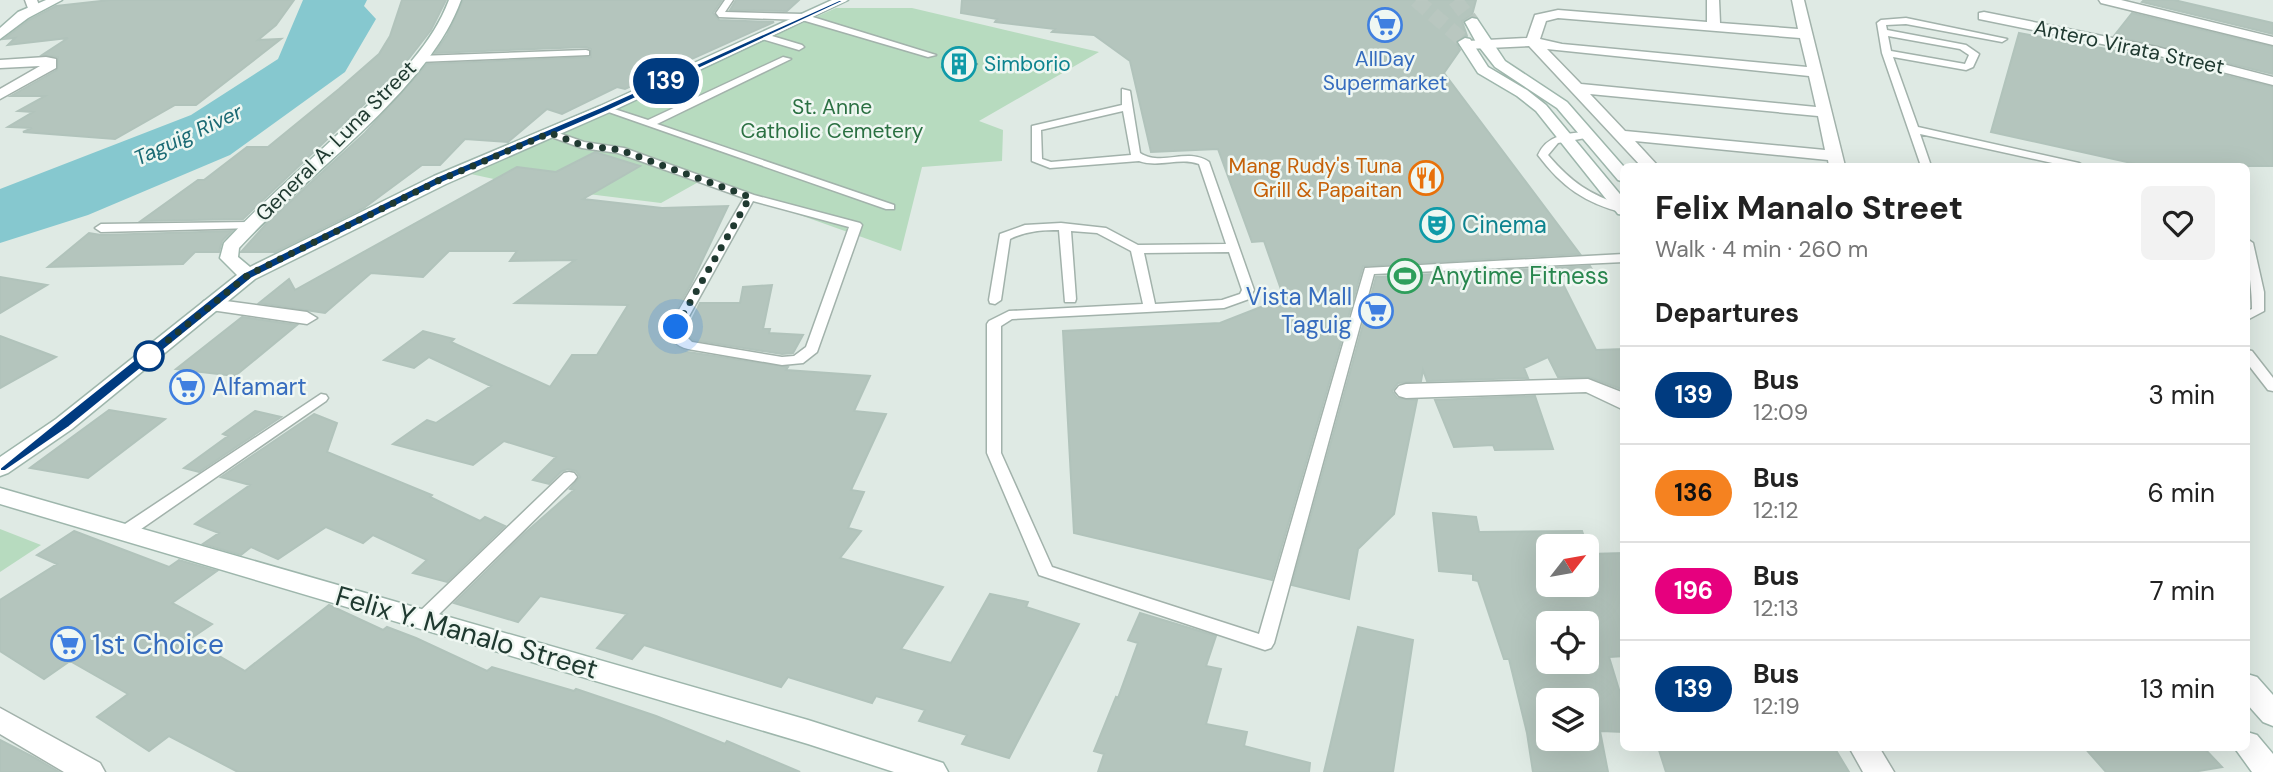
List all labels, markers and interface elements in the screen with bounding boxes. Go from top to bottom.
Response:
supermarket icon: AllDay Supermarket [1366,6,1404,44]
street label: Antero Virata Street [2031,13,2227,81]
building icon: Simborio [940,45,978,83]
place label: AllDay Supermarket [1323,45,1447,97]
place label: Simborio [984,50,1071,78]
street label: General A. Luna Street [250,55,422,227]
line badge: 139 [626,58,706,104]
text: 139 [647,65,685,96]
park label: St. Anne Catholic Cemetery [741,93,924,145]
water label: Taguig River [129,97,248,172]
place label: Mang Rudy's Tuna Grill & Papaitan [1228,152,1402,204]
restaurant icon: Mang Rudy's Tuna Grill & Papaitan [1407,159,1445,197]
text: Felix Manalo Street [1655,186,1963,229]
button: heart [2141,186,2215,260]
theatre icon: Cinema [1418,206,1456,244]
place label: Cinema [1462,209,1547,240]
text: Walk · 4 min · 260 m [1655,234,1868,264]
sports icon: Anytime Fitness [1386,257,1424,295]
place label: Anytime Fitness [1430,260,1609,291]
place label: Vista Mall Taguig [1246,281,1352,340]
supermarket icon: Vista Mall Taguig [1357,292,1395,330]
text: Departures [1655,296,1799,330]
your location [658,309,693,344]
unlabelled marker [134,341,164,371]
text: Bus [1753,363,1799,397]
supermarket icon: Alfamart [168,368,206,406]
place label: Alfamart [212,371,307,402]
text: 3 min [2148,378,2215,412]
text: 139 [1675,379,1712,410]
text: 12:09 [1753,397,1808,427]
text: Bus [1753,461,1799,495]
text: 6 min [2147,476,2215,510]
text: 136 [1674,477,1713,508]
text: 12:12 [1753,495,1799,525]
north arrow [1536,534,1600,597]
map controls [1536,534,1599,751]
text: Bus [1753,559,1799,593]
text: 7 min [2150,574,2215,608]
text: 196 [1674,575,1713,606]
street label: Felix Y. Manalo Street [331,577,602,688]
text: 12:13 [1753,593,1799,623]
button: locate [1536,611,1599,674]
supermarket icon: 1st Choice [49,625,87,663]
place label: 1st Choice [92,626,224,663]
text: Bus [1753,657,1799,691]
text: 13 min [2140,672,2215,706]
text: 139 [1675,673,1712,704]
button: layers [1536,688,1599,751]
text: 12:19 [1753,691,1800,721]

